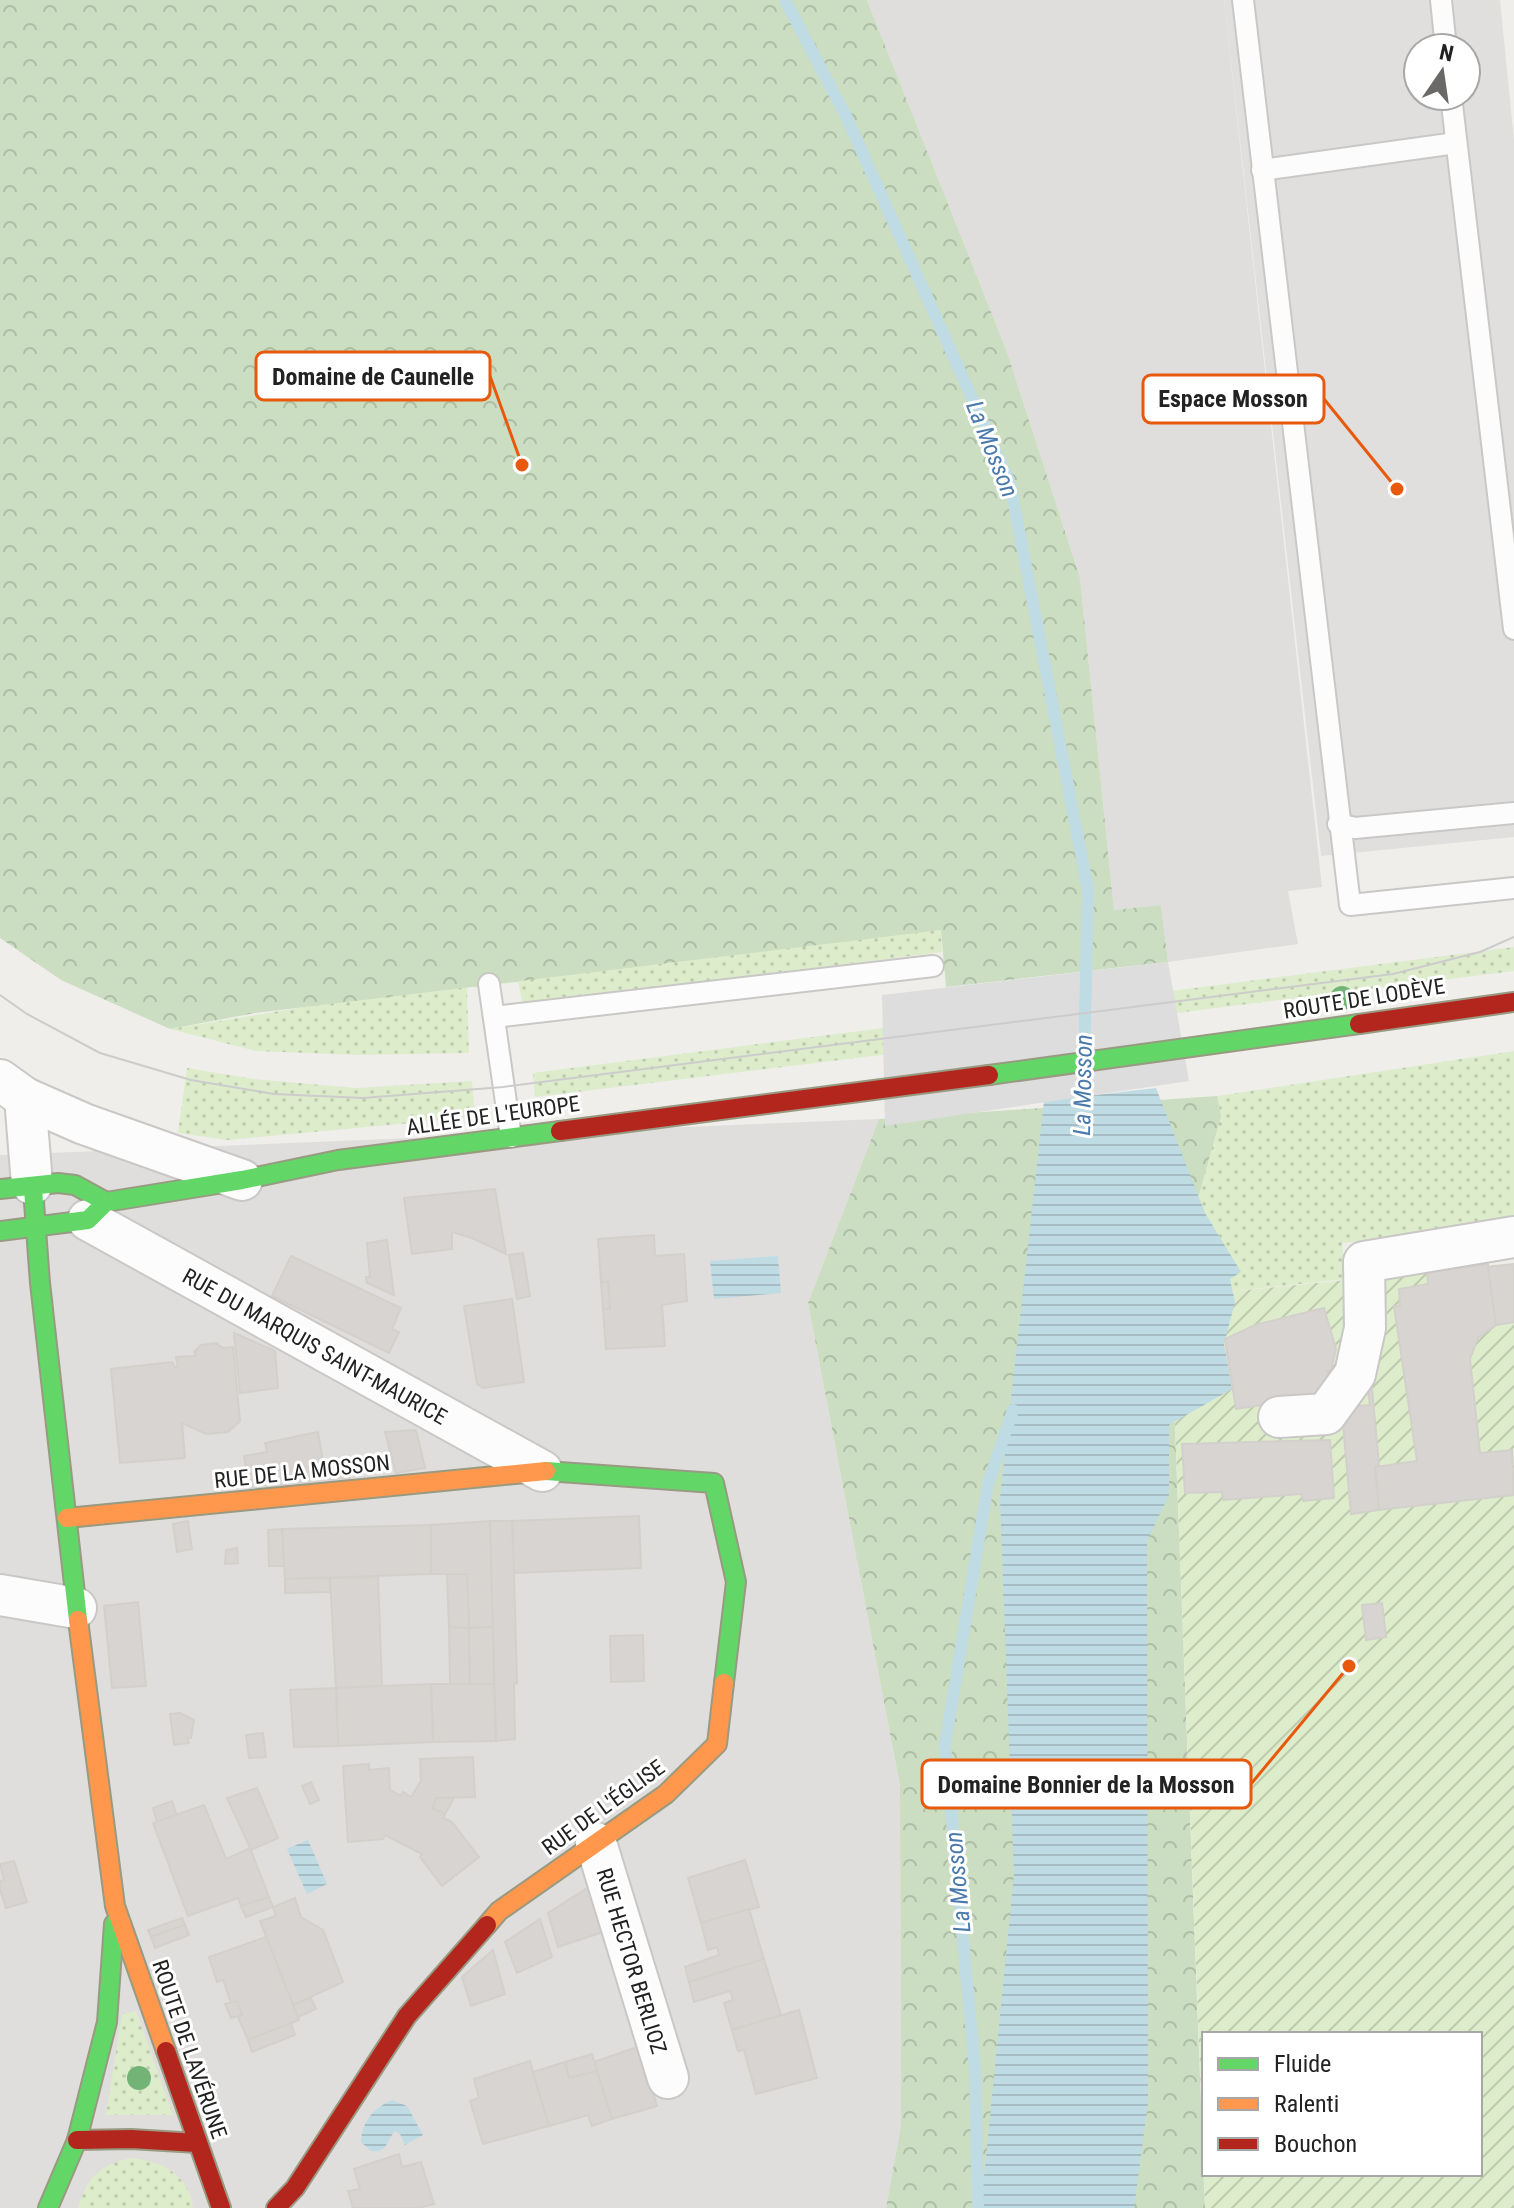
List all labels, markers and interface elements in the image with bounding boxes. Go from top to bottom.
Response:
north arrow [1402,32,1482,112]
text: N [1437,39,1456,67]
callout: Domaine de Caunelle [256,352,490,400]
text: Domaine de Caunelle [272,363,474,391]
callout: Espace Mosson [1143,375,1324,423]
text: Espace Mosson [1158,385,1308,413]
water label: La Mosson [960,397,1024,501]
street label: ROUTE DE LODÈVE [1282,973,1447,1024]
water label: La Mosson [1068,1034,1098,1136]
street label: ALLÉE DE L'EUROPE [405,1091,581,1140]
street label: RUE DU MARQUIS SAINT-MAURICE [178,1263,451,1430]
street label: RUE DE LA MOSSON [213,1450,391,1493]
street label: RUE DE L'ÉGLISE [537,1755,669,1860]
callout: Domaine Bonnier de la Mosson [922,1760,1251,1808]
text: Domaine Bonnier de la Mosson [937,1771,1235,1799]
water label: La Mosson [940,1830,976,1934]
street label: RUE HECTOR BERLIOZ [591,1865,672,2057]
street label: ROUTE DE LAVÉRUNE [147,1956,232,2142]
legend [1202,2032,1482,2176]
text: Fluide [1274,2050,1331,2078]
text: Ralenti [1274,2090,1339,2118]
text: Bouchon [1274,2130,1357,2158]

